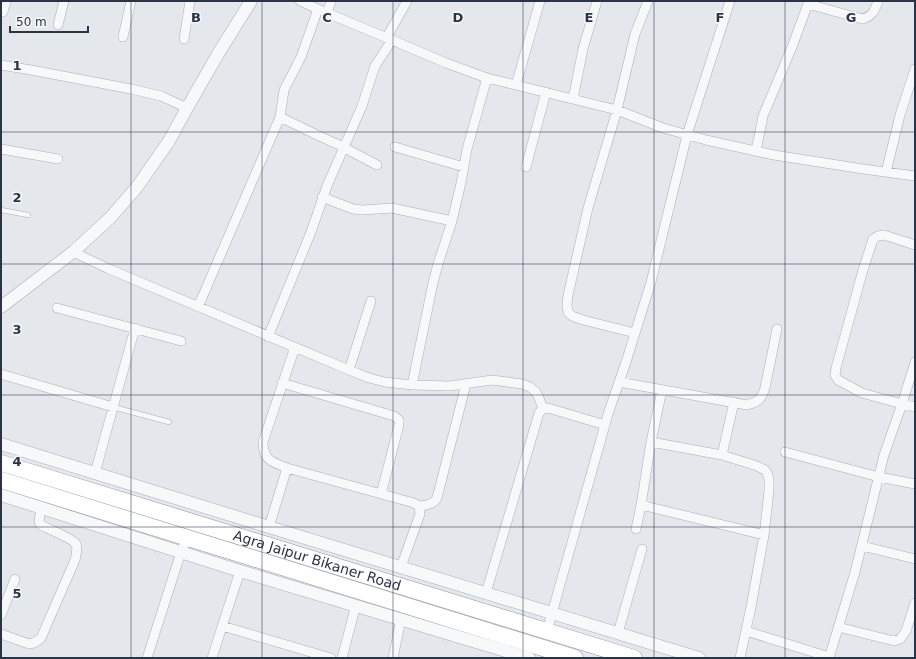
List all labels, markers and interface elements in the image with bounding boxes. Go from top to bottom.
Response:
scale bar [10,8,88,34]
text: B [191,10,201,25]
text: C [322,10,332,25]
text: D [453,10,464,25]
text: E [585,10,593,25]
text: F [716,10,724,25]
text: G [846,10,856,25]
text: 50 m [16,15,47,29]
text: 1 [12,58,22,73]
text: 2 [12,190,22,205]
text: 3 [12,322,22,337]
text: 4 [12,454,22,469]
street label: Agra Jaipur Bikaner Road [231,527,403,594]
text: 5 [12,586,22,601]

